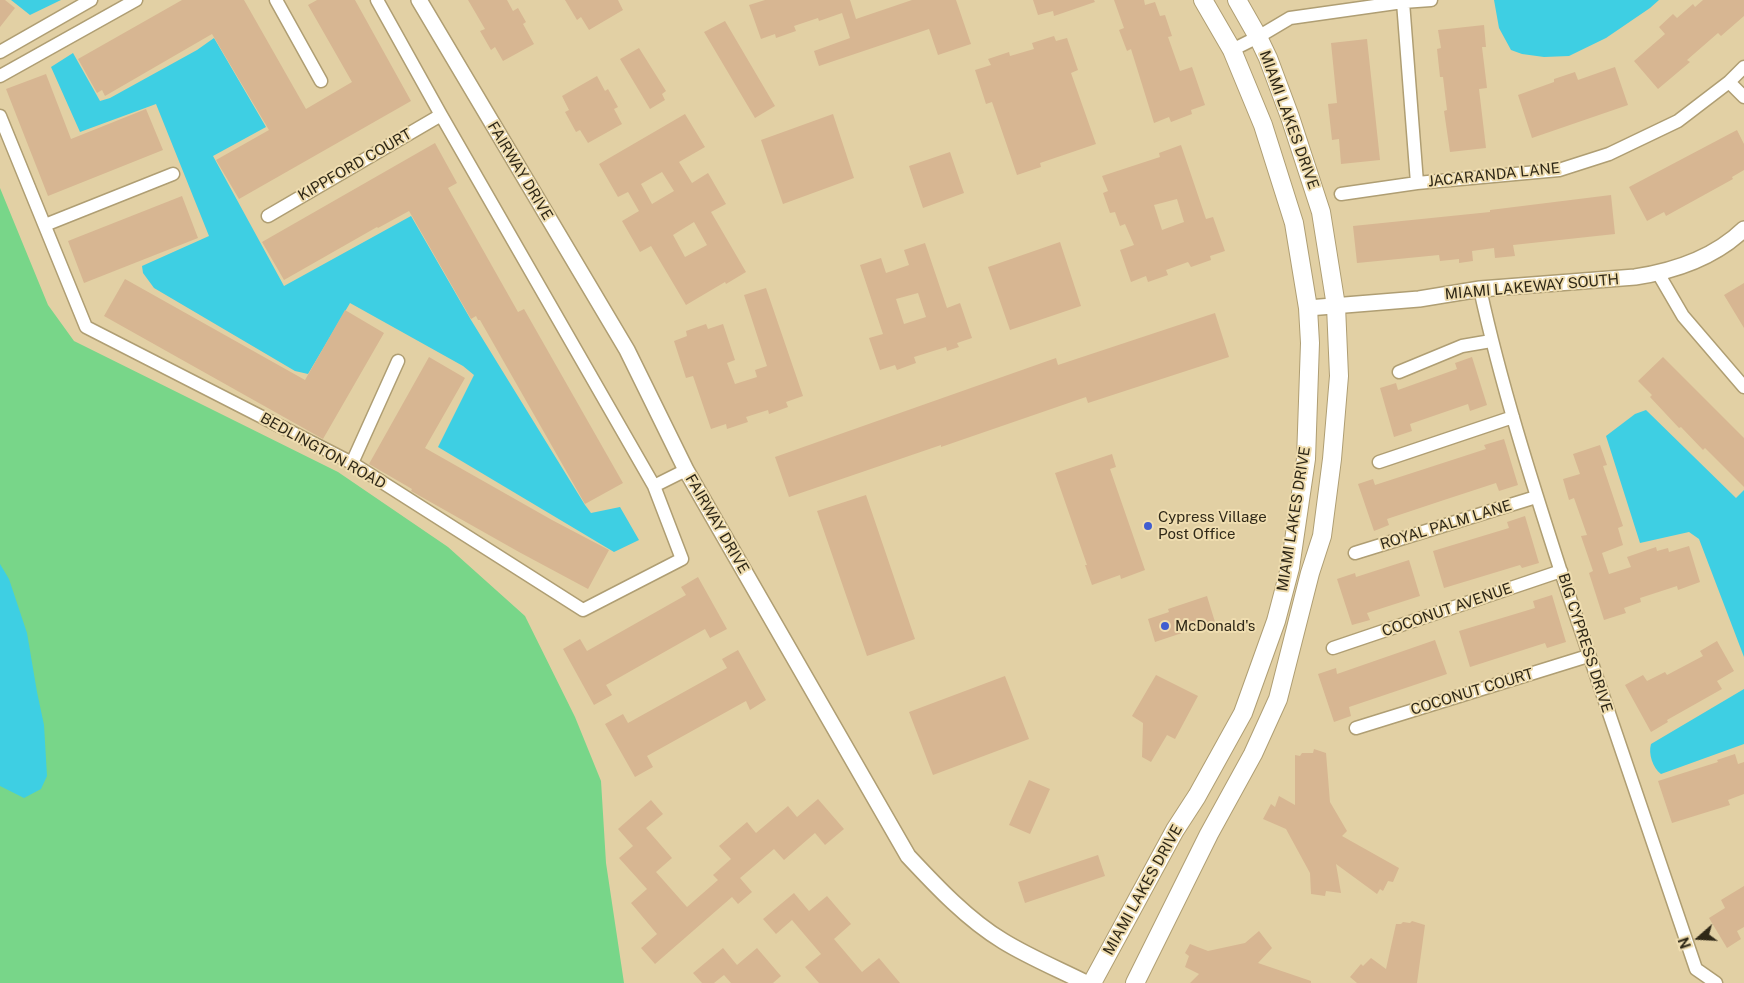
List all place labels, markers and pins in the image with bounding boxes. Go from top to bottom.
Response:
place label: Cypress Village Post Office [1158,508,1267,543]
marker: Cypress Village Post Office [1142,520,1154,532]
place label: McDonald's [1175,617,1255,635]
marker: McDonald's [1159,620,1171,632]

